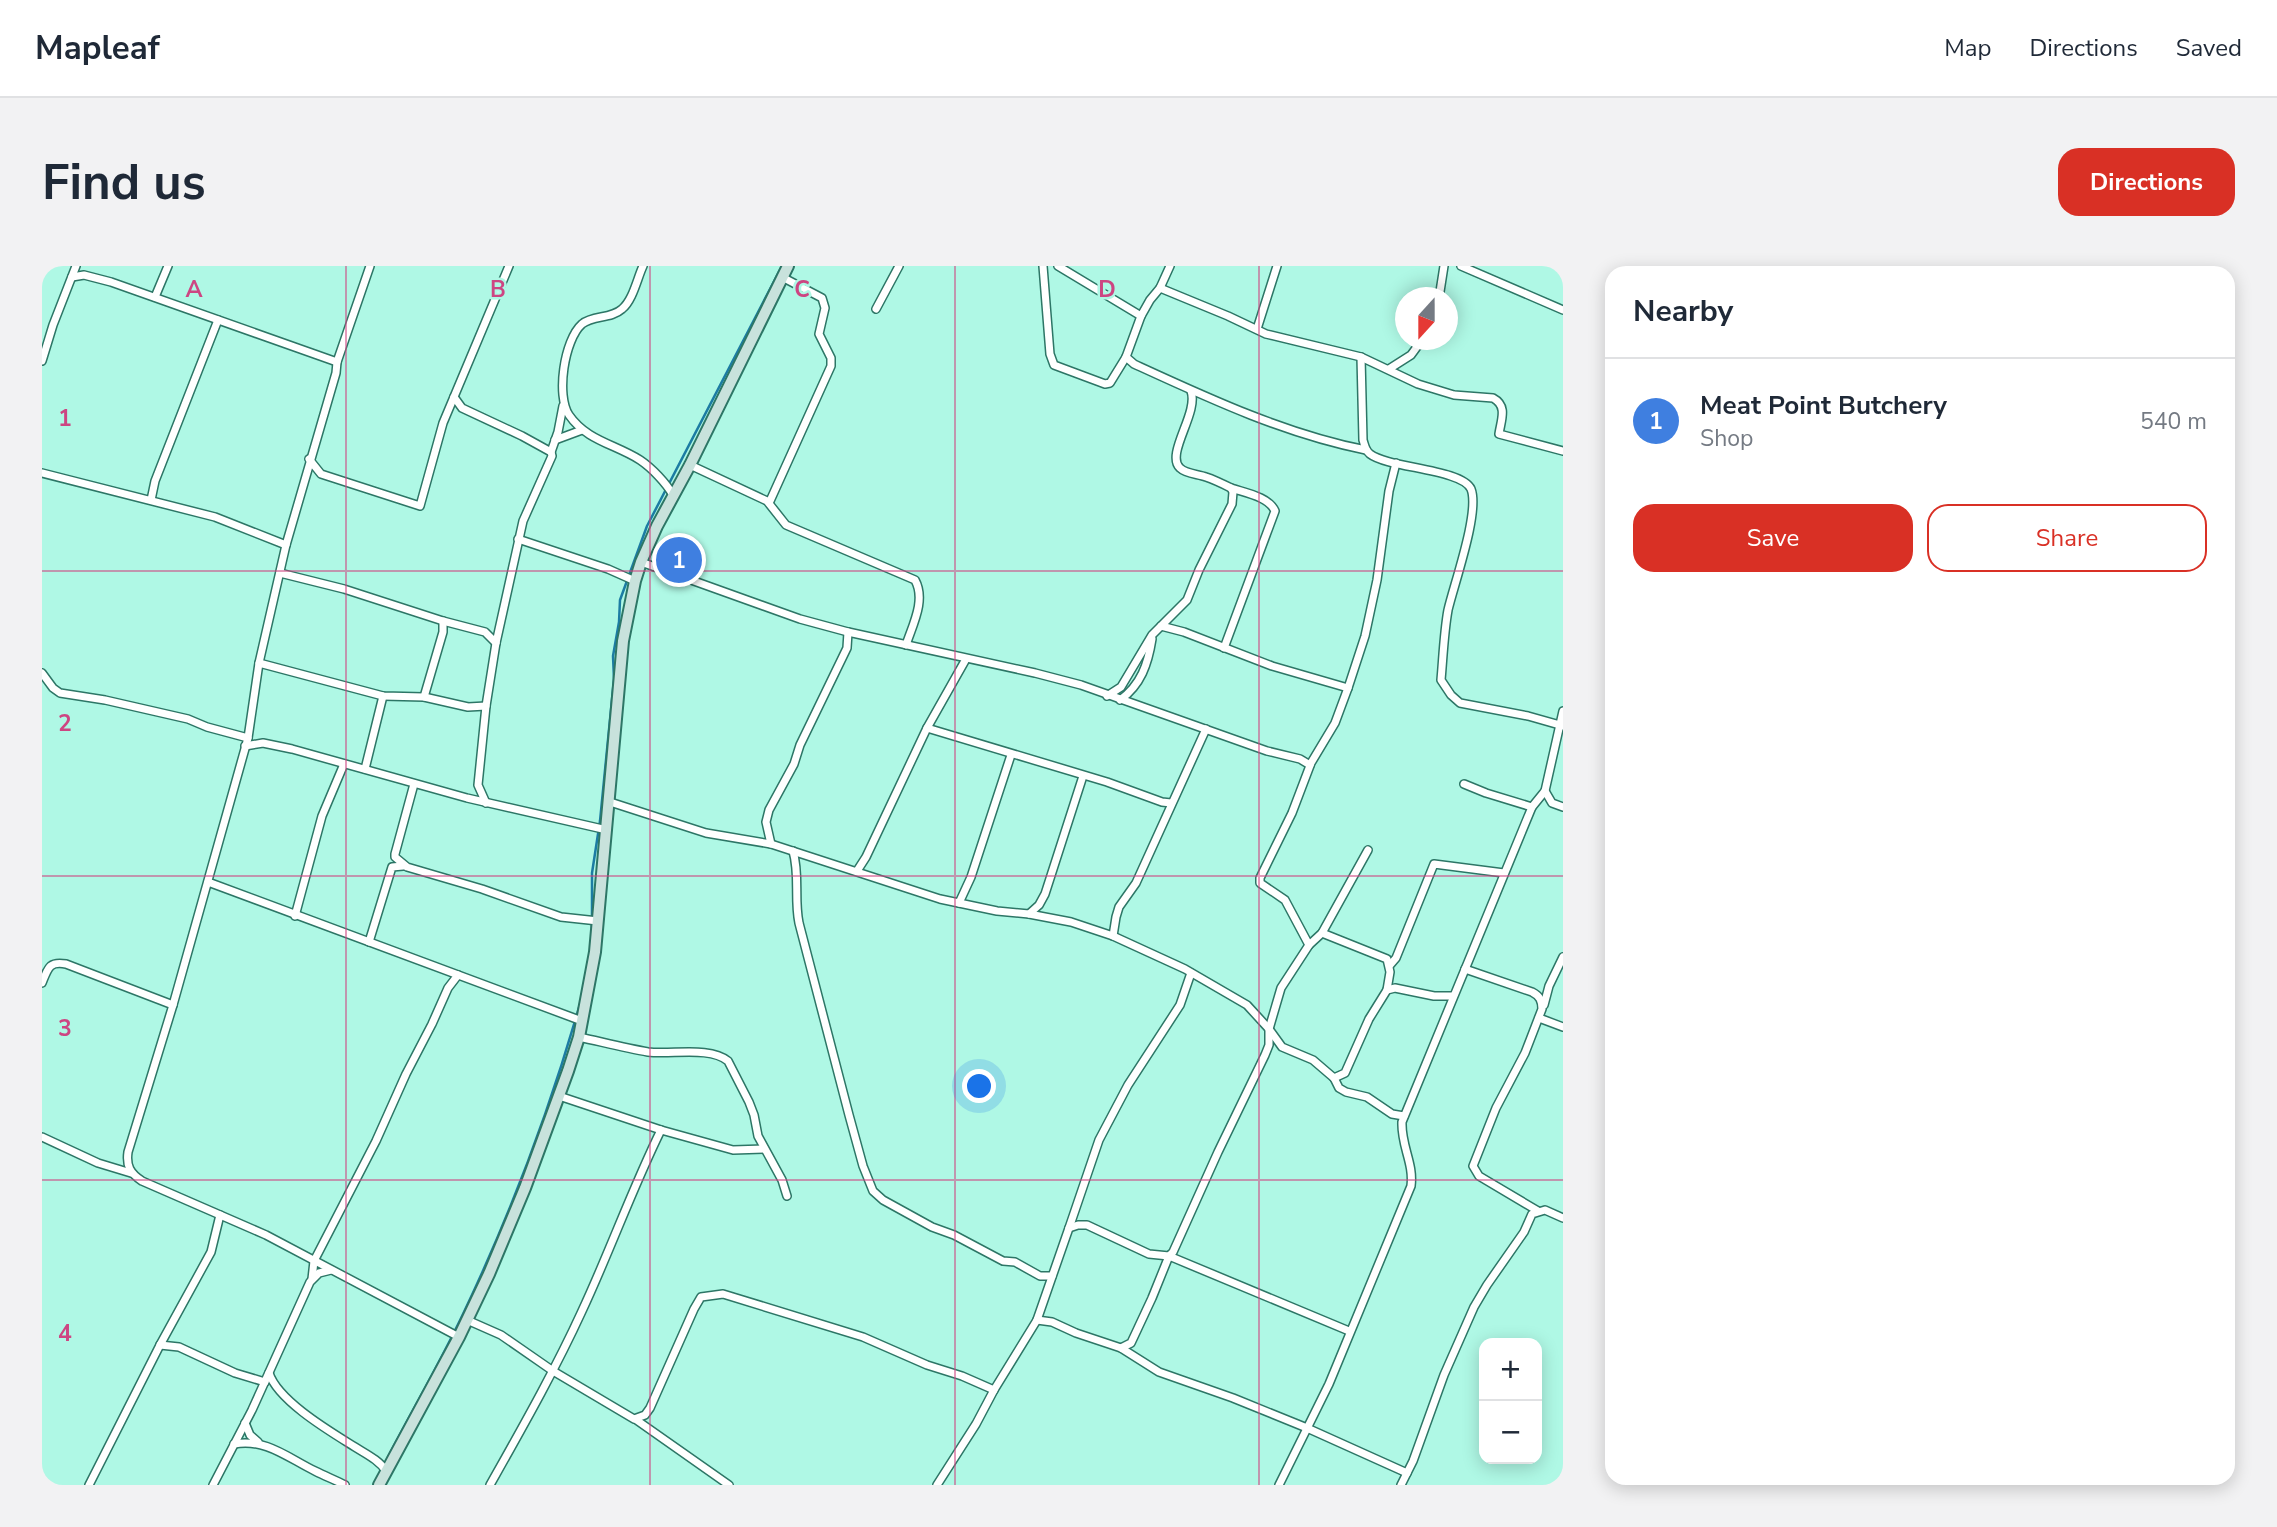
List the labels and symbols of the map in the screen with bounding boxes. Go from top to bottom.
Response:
text: A [185,274,203,305]
text: B [490,274,506,305]
text: C [794,274,810,305]
text: D [1098,274,1116,305]
north arrow [1395,287,1458,350]
text: 1 [58,403,72,434]
pin: 1 [656,534,702,586]
text: 2 [58,708,72,739]
text: 3 [58,1013,72,1044]
your location [962,1069,996,1103]
text: 4 [58,1318,72,1349]

